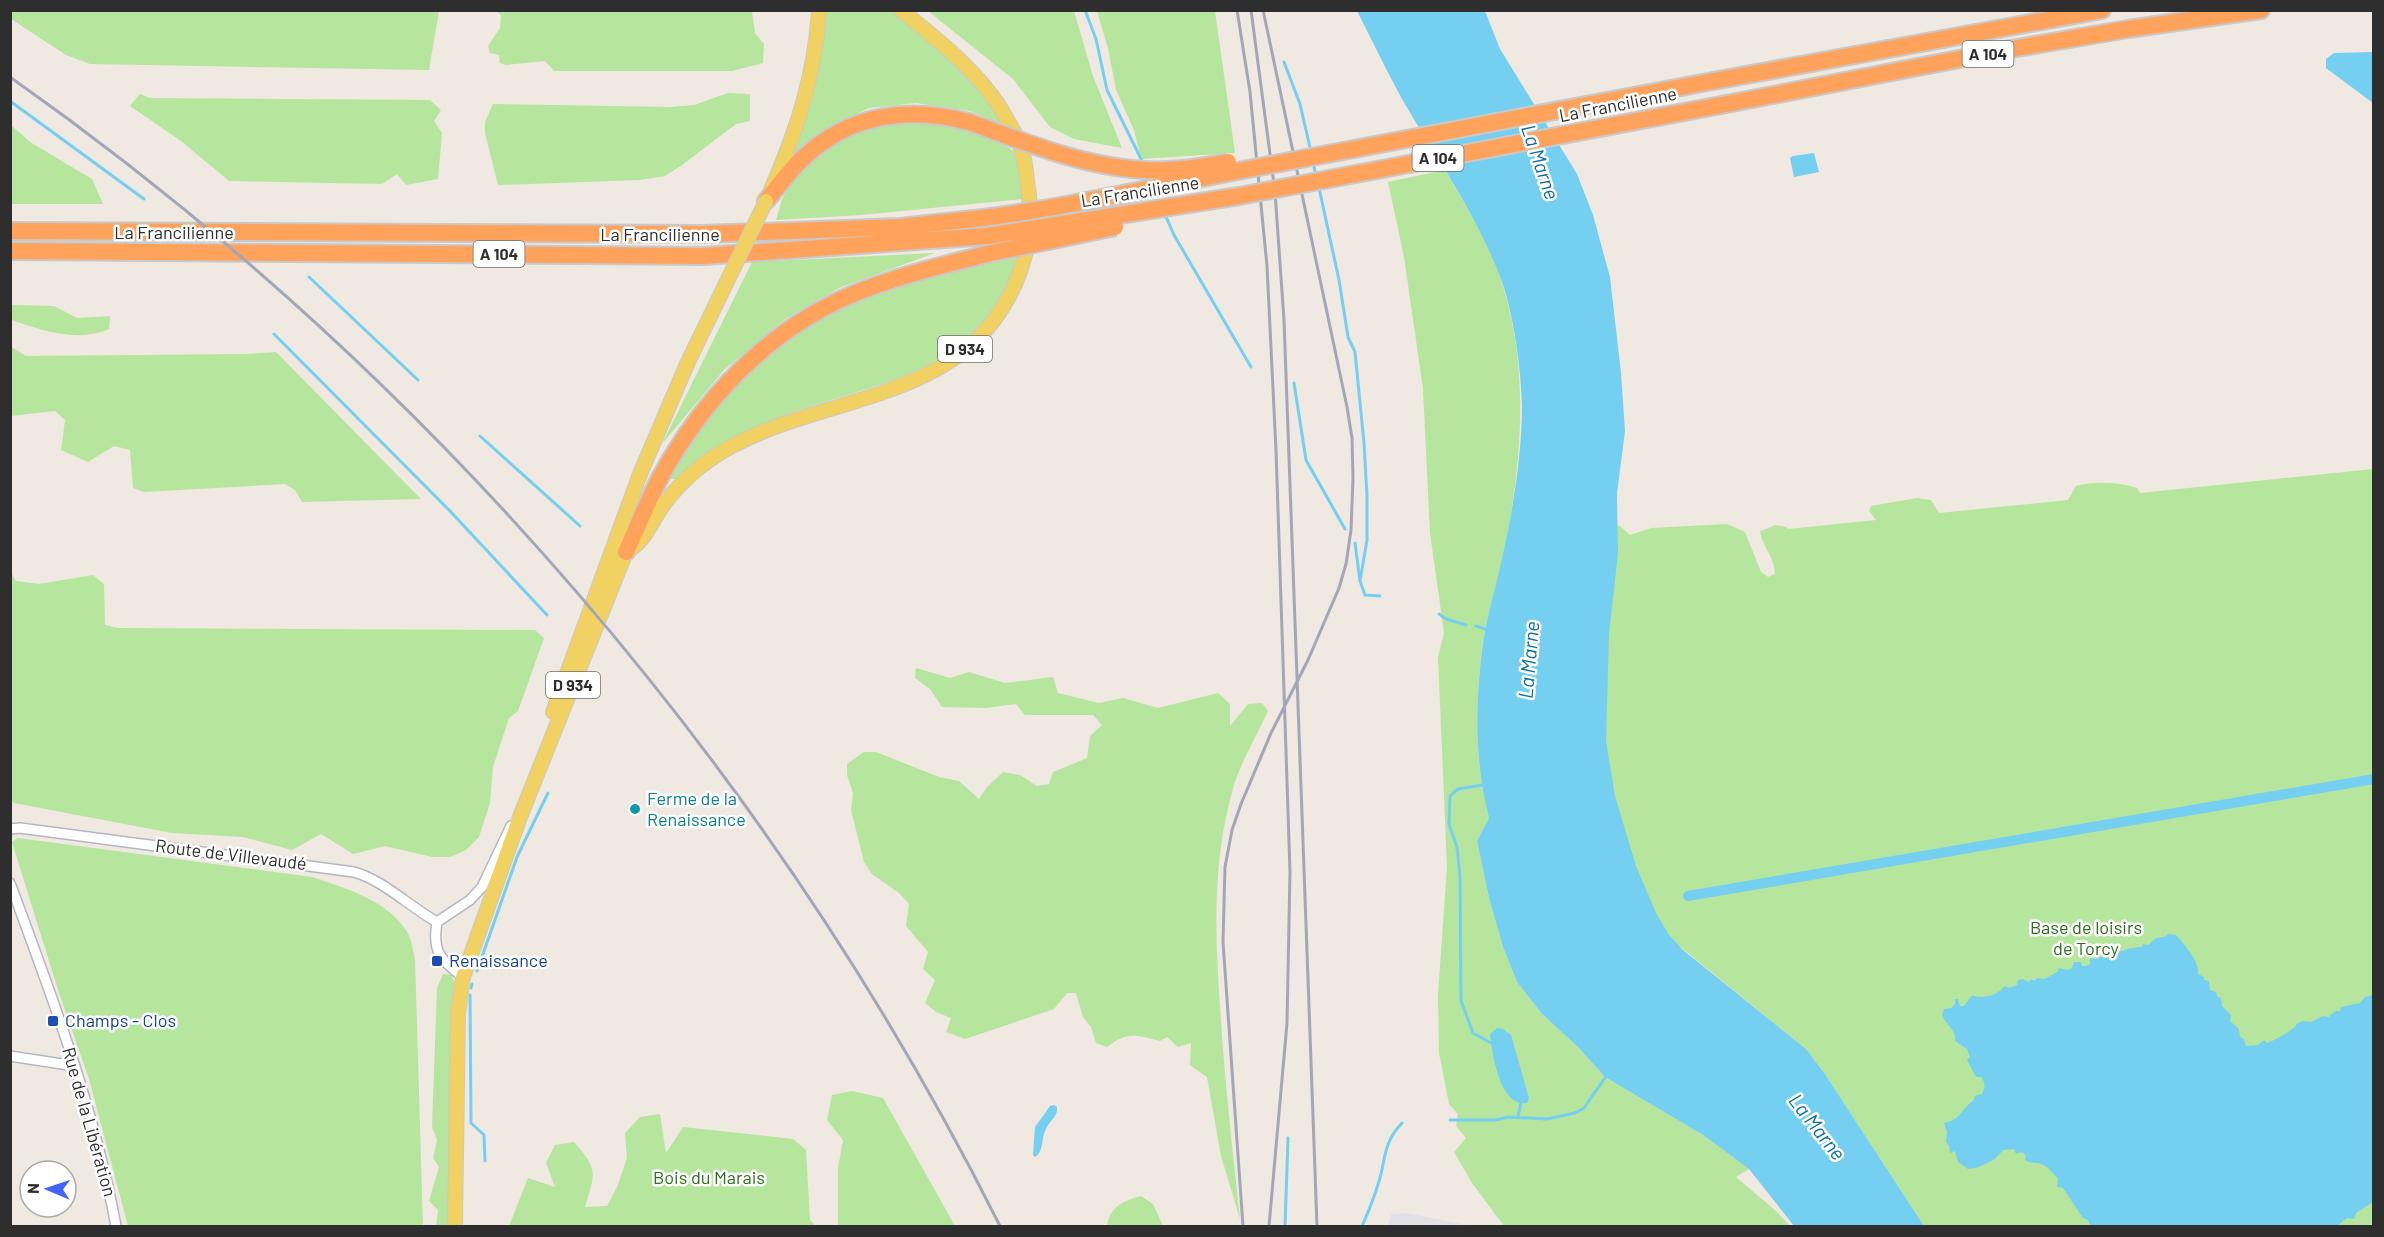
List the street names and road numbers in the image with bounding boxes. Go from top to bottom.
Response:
road number: A 104 [1962,41,2014,67]
street label: La Francilienne [1557,82,1679,126]
road number: A 104 [1412,145,1464,171]
street label: La Francilienne [1079,171,1201,211]
street label: La Francilienne [114,221,234,243]
street label: La Francilienne [600,223,720,245]
road number: A 104 [474,241,524,267]
road number: D 934 [938,336,992,362]
road number: D 934 [546,672,600,698]
street label: Route de Villevaudé [154,834,308,874]
street label: Rue de la Libération [58,1045,122,1199]

